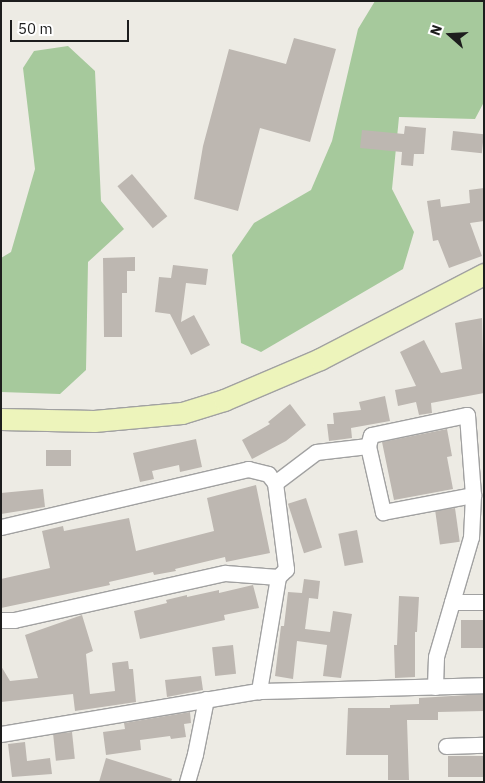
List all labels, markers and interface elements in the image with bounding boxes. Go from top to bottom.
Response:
scale bar [12,10,131,42]
north arrow [425,10,475,60]
text: 50 m [18,19,53,38]
text: N [426,22,446,38]

